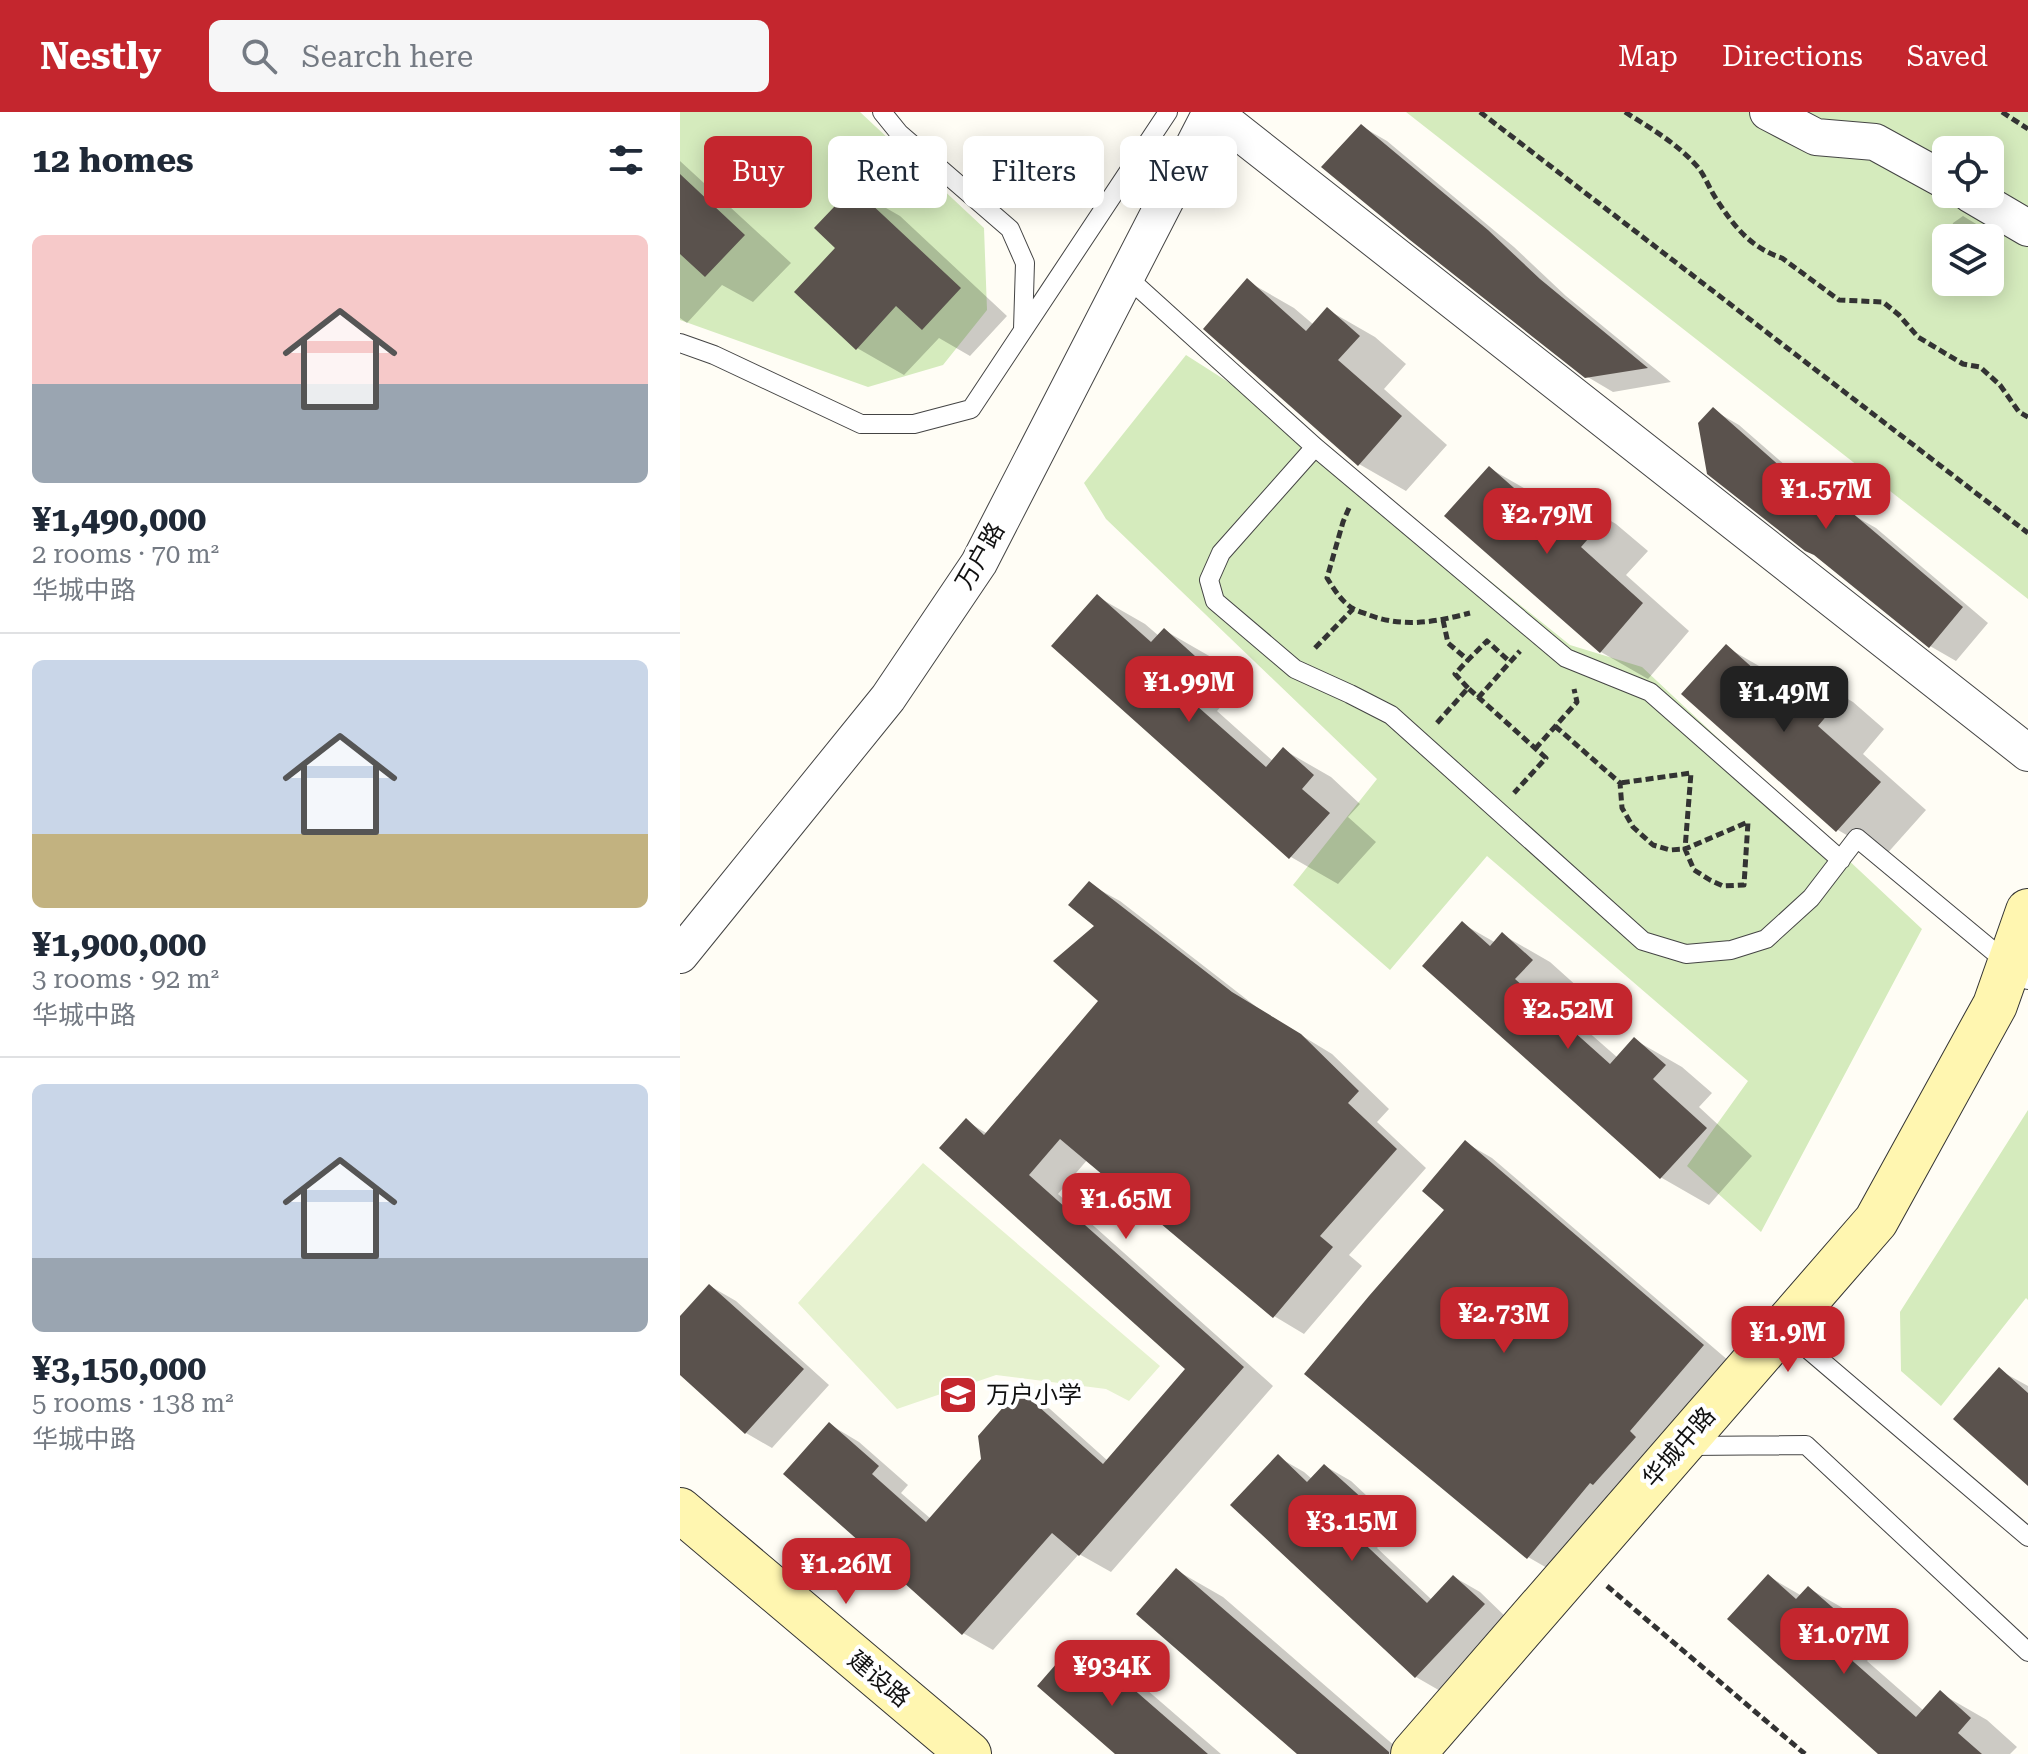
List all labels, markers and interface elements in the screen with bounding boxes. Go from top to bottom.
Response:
search box [209,20,769,92]
text: Nestly [40,34,161,78]
icon: search [237,34,281,78]
text: Search here [301,39,473,74]
text: Map [1618,40,1678,73]
text: Directions [1722,40,1863,73]
text: Saved [1907,40,1988,73]
chip: Buy [704,136,812,208]
chip: Rent [828,136,947,208]
chip: Filters [963,136,1104,208]
chip: New [1120,136,1237,208]
map controls [1932,136,2004,296]
button: locate [1932,136,2004,208]
icon: filters [604,138,648,182]
text: 12 homes [32,140,194,180]
button: layers [1932,224,2004,296]
icon: home [268,287,412,431]
pin: ¥1.57M [1761,463,1891,531]
text: ¥1.57M [1780,474,1872,504]
pin: ¥2.79M [1482,488,1612,556]
text: ¥1,490,000 [32,499,206,539]
text: ¥2.79M [1501,499,1593,529]
street label: 万户路 [950,518,1010,594]
text: 2 rooms · 70 m² [32,539,219,569]
text: 华城中路 [32,575,136,605]
pin: ¥1.99M [1124,656,1254,724]
pin: ¥1.49M [1719,666,1849,734]
text: ¥1.99M [1143,667,1235,697]
text: ¥1.49M [1738,677,1830,707]
icon: home [268,712,412,856]
text: ¥1,900,000 [32,924,206,964]
text: 3 rooms · 92 m² [32,964,219,994]
pin: ¥2.52M [1503,983,1633,1051]
text: ¥2.52M [1522,994,1614,1024]
text: 华城中路 [32,1000,136,1030]
icon: home [268,1136,412,1280]
pin: ¥1.65M [1061,1173,1191,1241]
text: ¥1.65M [1080,1184,1172,1214]
pin: ¥2.73M [1439,1287,1569,1355]
text: ¥2.73M [1458,1298,1550,1328]
pin: ¥1.9M [1732,1306,1844,1374]
text: ¥1.9M [1750,1317,1826,1347]
text: ¥3,150,000 [32,1348,206,1388]
school or university icon: 万户小学 [937,1374,979,1416]
place label: 万户小学 [986,1381,1082,1409]
text: 5 rooms · 138 m² [32,1388,234,1418]
street label: 华城中路 [1637,1402,1721,1492]
text: 华城中路 [32,1424,136,1454]
pin: ¥3.15M [1287,1495,1417,1563]
text: ¥3.15M [1306,1506,1398,1536]
pin: ¥1.26M [781,1538,911,1606]
text: ¥1.26M [800,1549,892,1579]
pin: ¥1.07M [1779,1608,1909,1676]
text: ¥1.07M [1798,1619,1890,1649]
pin: ¥934K [1056,1640,1168,1708]
street label: 建设路 [842,1645,916,1713]
text: ¥934K [1073,1651,1151,1681]

